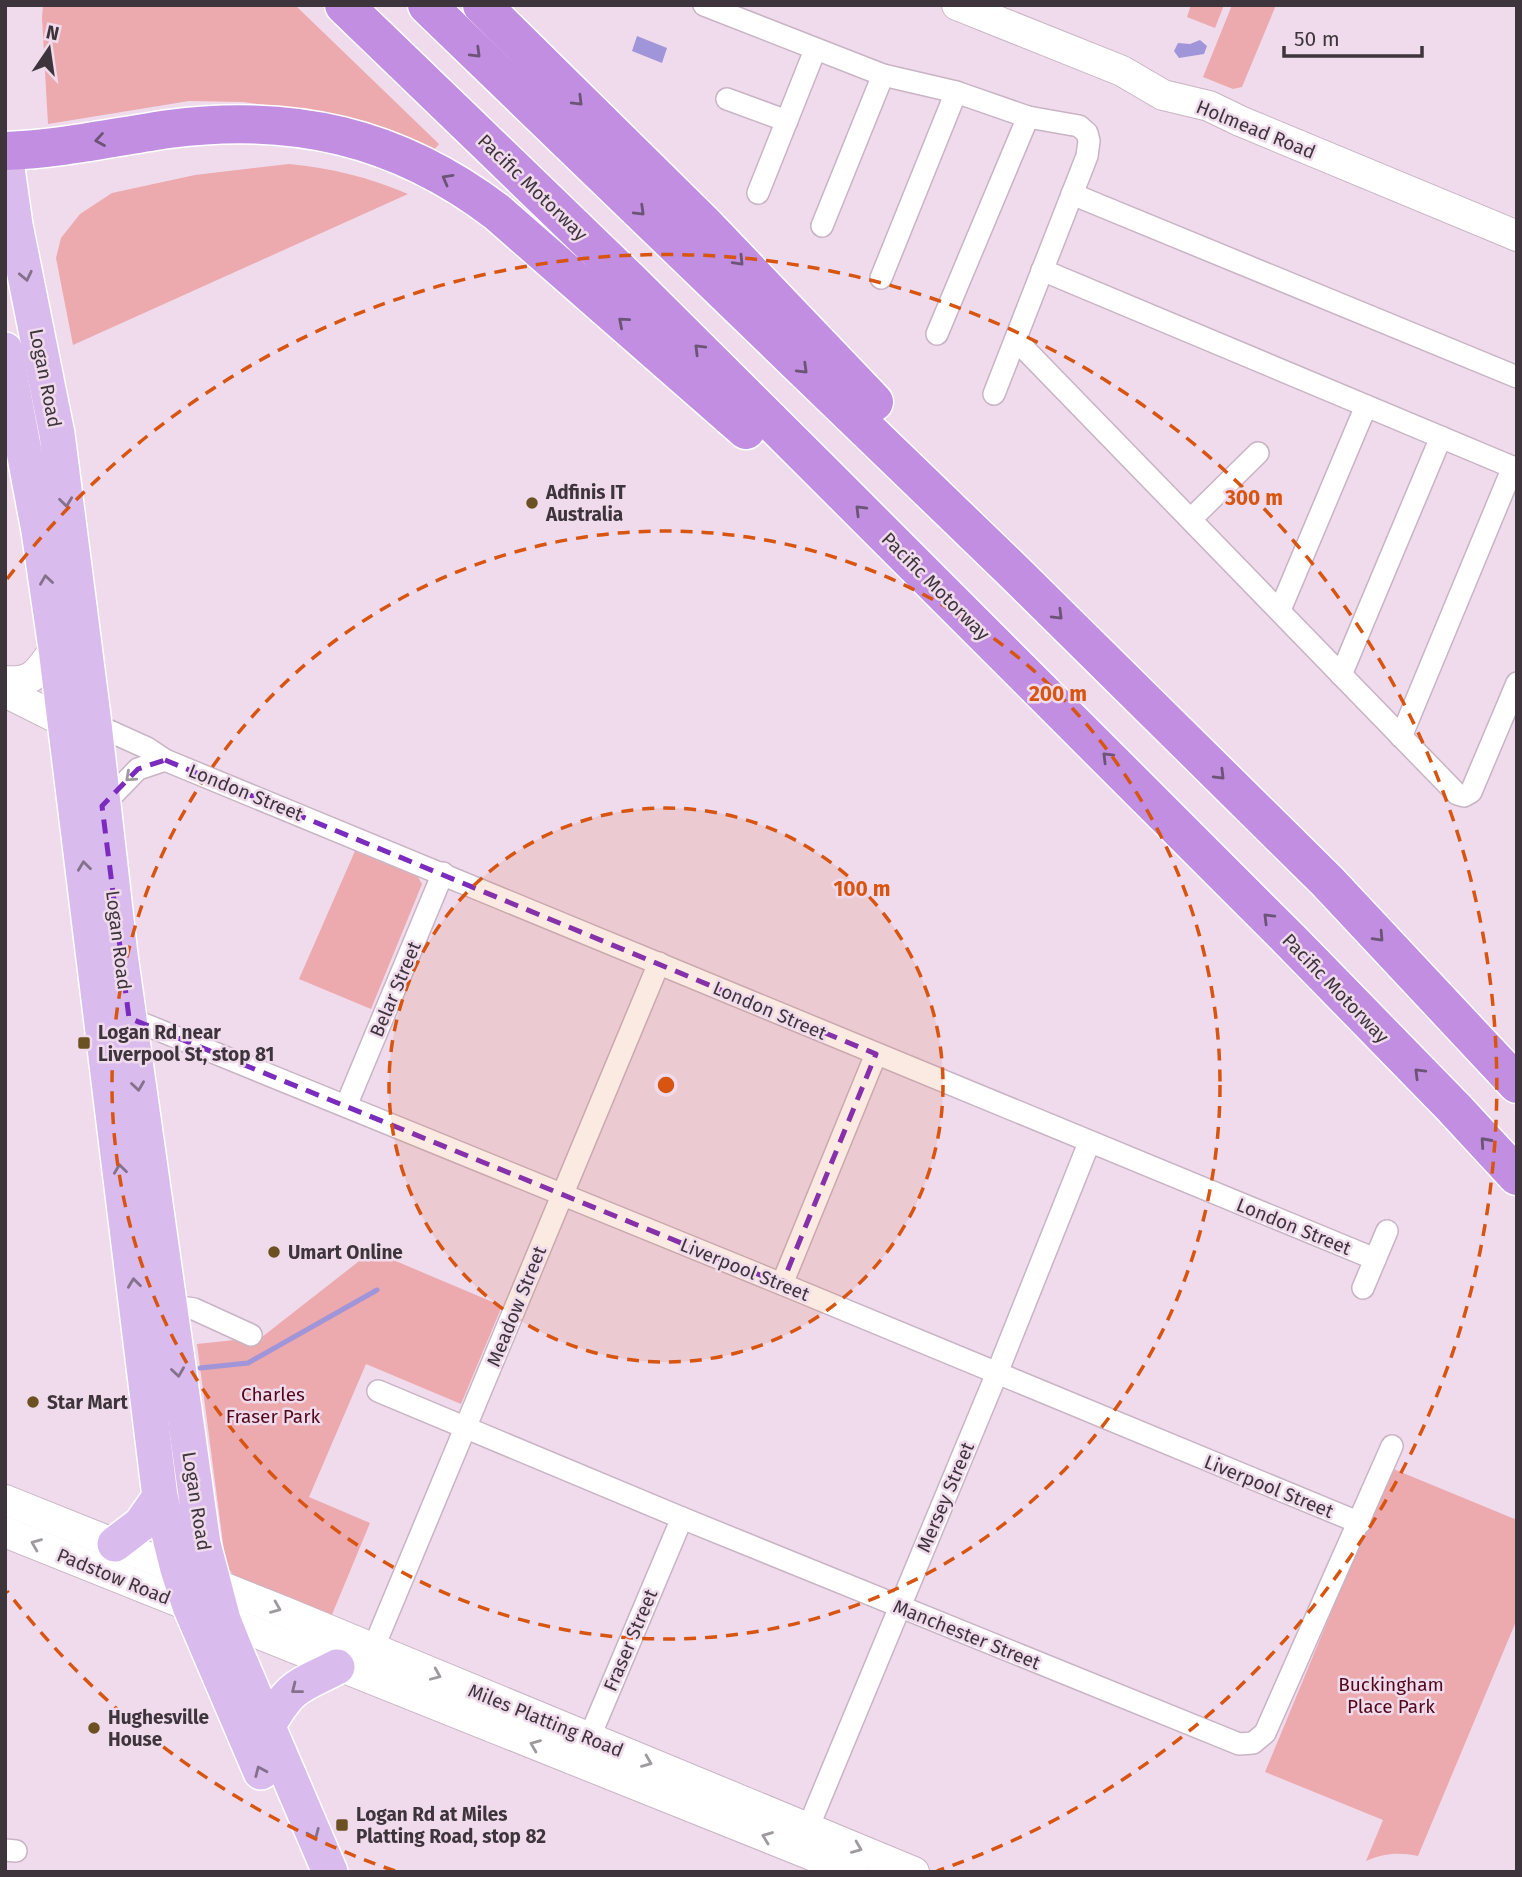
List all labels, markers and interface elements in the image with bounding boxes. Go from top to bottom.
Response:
north arrow [14,14,84,84]
scale bar [1284,14,1422,58]
text: N [44,20,61,46]
text: 50 m [1294,26,1340,52]
one-way arrow [468,44,481,57]
one-way arrow [570,92,583,105]
street label: Holmead Road [1193,95,1319,164]
street label: Pacific Motorway [473,129,593,246]
one-way arrow [94,132,106,147]
one-way arrow [441,174,454,187]
one-way arrow [631,202,644,215]
one-way arrow [731,253,744,266]
one-way arrow [18,270,33,282]
one-way arrow [618,318,631,330]
street label: Logan Road [25,327,66,429]
one-way arrow [694,345,707,358]
one-way arrow [795,360,808,373]
place label: Adfinis IT Australia [545,481,627,526]
text: 300 m [1224,485,1283,511]
marker: Adfinis IT Australia [524,495,540,511]
one-way arrow [58,496,73,508]
one-way arrow [856,506,868,518]
street label: Pacific Motorway [877,527,995,646]
one-way arrow [39,574,54,586]
one-way arrow [1049,607,1062,620]
text: 200 m [1029,681,1087,707]
one-way arrow [1103,753,1116,766]
street label: London Street [185,759,307,826]
one-way arrow [1211,766,1224,779]
one-way arrow [125,769,138,781]
one-way arrow [76,860,91,872]
text: 100 m [833,876,891,902]
street label: Logan Road [101,889,136,991]
one-way arrow [1264,914,1277,927]
street label: Pacific Motorway [1278,929,1394,1048]
one-way arrow [1371,929,1384,942]
street label: Belar Street [365,938,426,1040]
street label: London Street [709,976,830,1045]
place label: Logan Rd near Liverpool St, stop 81 [98,1021,274,1066]
marker: Logan Rd near Liverpool St, stop 81 [76,1035,92,1051]
one-way arrow [1415,1069,1427,1081]
centre of rings [654,1073,678,1097]
one-way arrow [130,1080,145,1092]
one-way arrow [1481,1137,1494,1150]
one-way arrow [113,1164,128,1175]
street label: London Street [1233,1193,1355,1260]
street label: Liverpool Street [677,1233,813,1306]
place label: Umart Online [288,1241,403,1264]
street label: Meadow Street [482,1242,551,1370]
marker: Umart Online [266,1244,282,1260]
one-way arrow [126,1277,141,1289]
one-way arrow [170,1367,185,1378]
park label: Charles Fraser Park [226,1383,321,1428]
place label: Star Mart [47,1391,128,1414]
marker: Star Mart [25,1394,41,1410]
street label: Mersey Street [912,1439,979,1556]
street label: Logan Road [177,1450,216,1552]
street label: Liverpool Street [1201,1450,1337,1523]
one-way arrow [31,1539,43,1553]
street label: Padstow Road [54,1543,174,1610]
street label: Fraser Street [599,1586,662,1695]
street label: Manchester Street [890,1594,1044,1674]
one-way arrow [269,1600,281,1614]
one-way arrow [429,1667,442,1681]
park label: Buckingham Place Park [1338,1673,1444,1718]
street label: Miles Platting Road [465,1679,627,1762]
one-way arrow [291,1680,303,1693]
place label: Hughesville House [108,1706,209,1751]
marker: Hughesville House [86,1720,102,1736]
one-way arrow [530,1740,542,1754]
one-way arrow [639,1754,652,1768]
one-way arrow [254,1766,268,1778]
place label: Logan Rd at Miles Platting Road, stop 82 [356,1803,546,1848]
marker: Logan Rd at Miles Platting Road, stop 82 [334,1817,350,1833]
one-way arrow [306,1827,320,1839]
one-way arrow [762,1832,774,1846]
one-way arrow [851,1840,863,1854]

